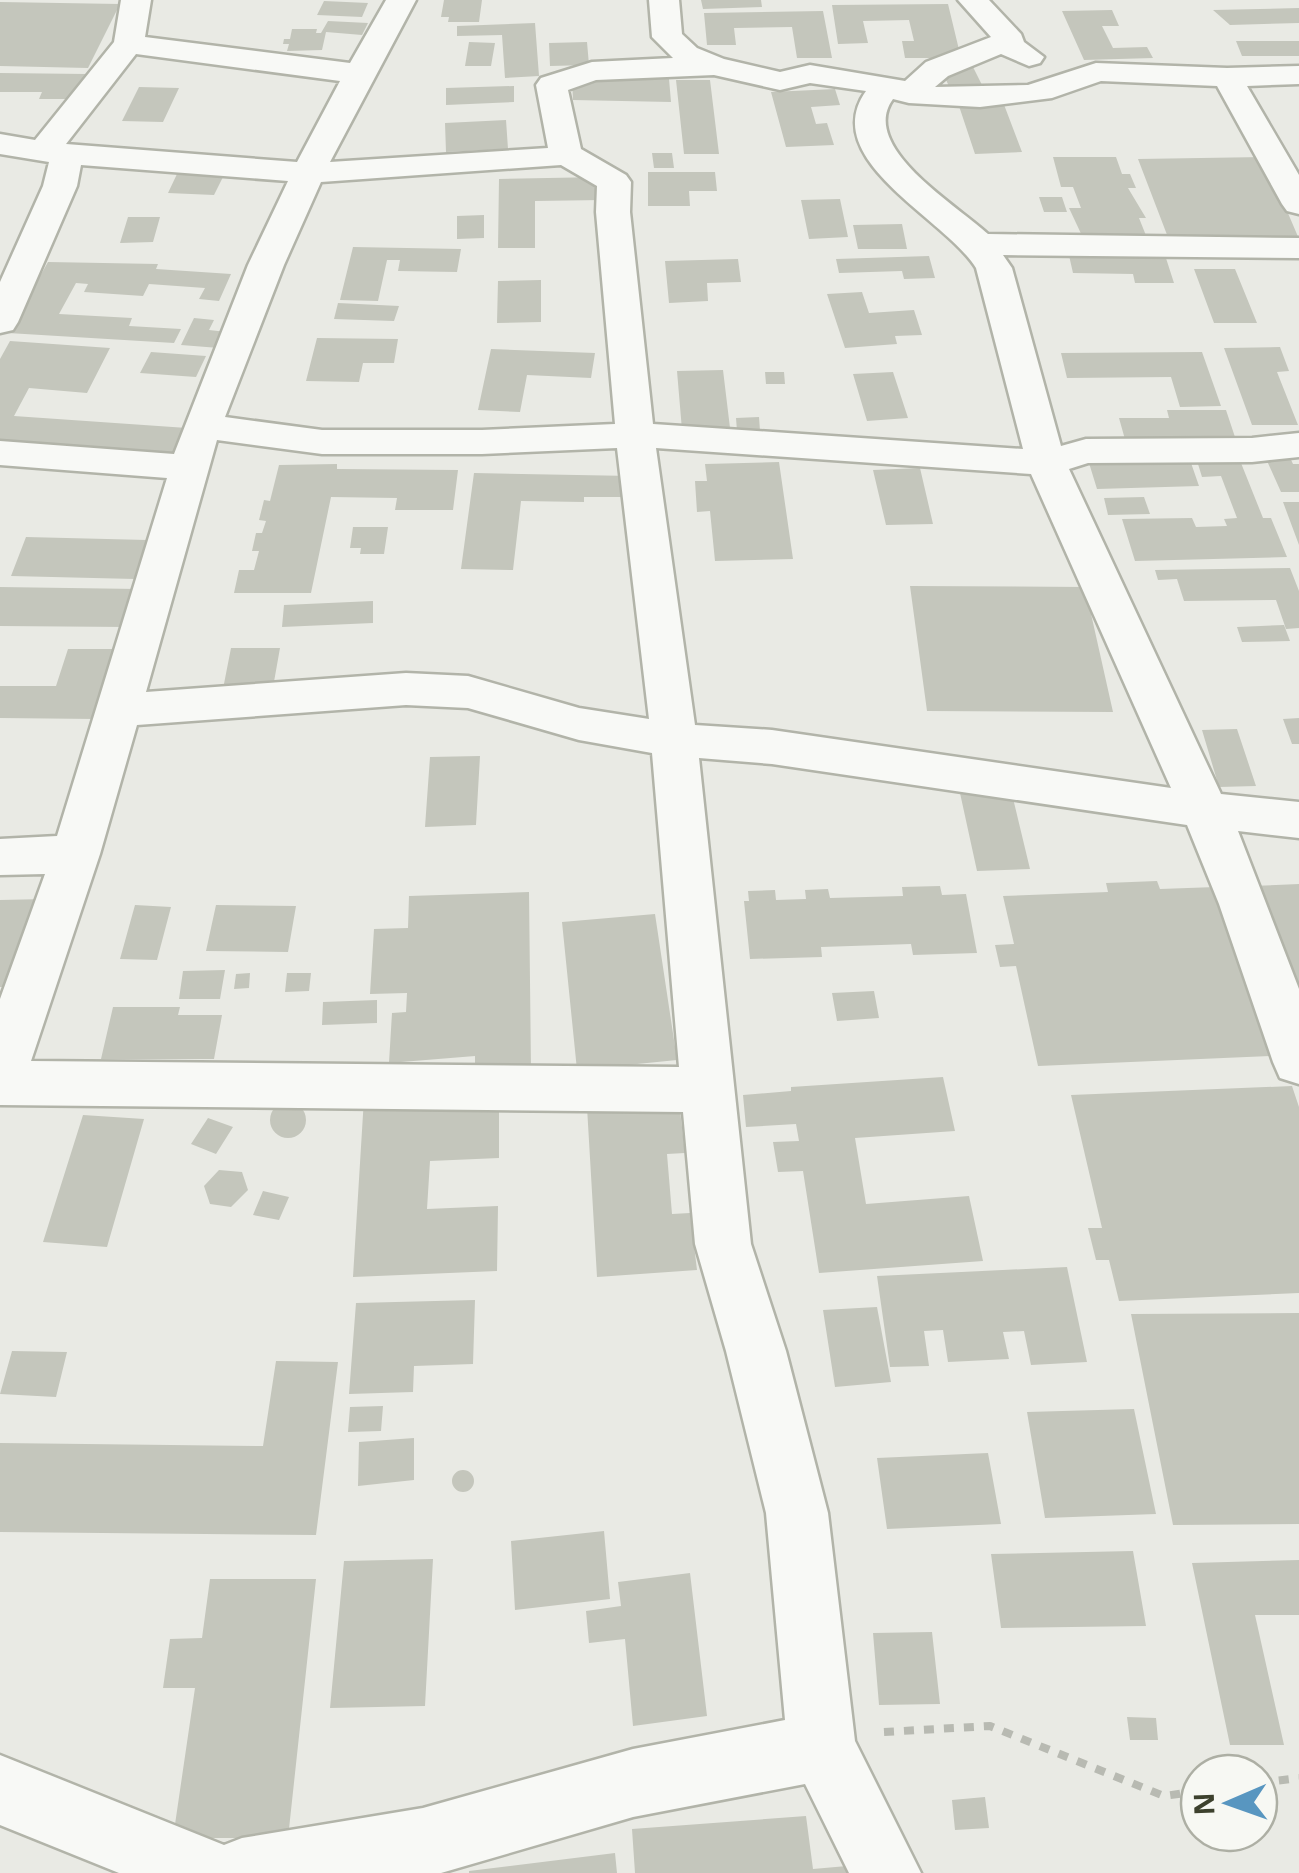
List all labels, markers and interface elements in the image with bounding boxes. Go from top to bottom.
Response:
north arrow [1179,1753,1279,1853]
text: N [1184,1792,1222,1816]

